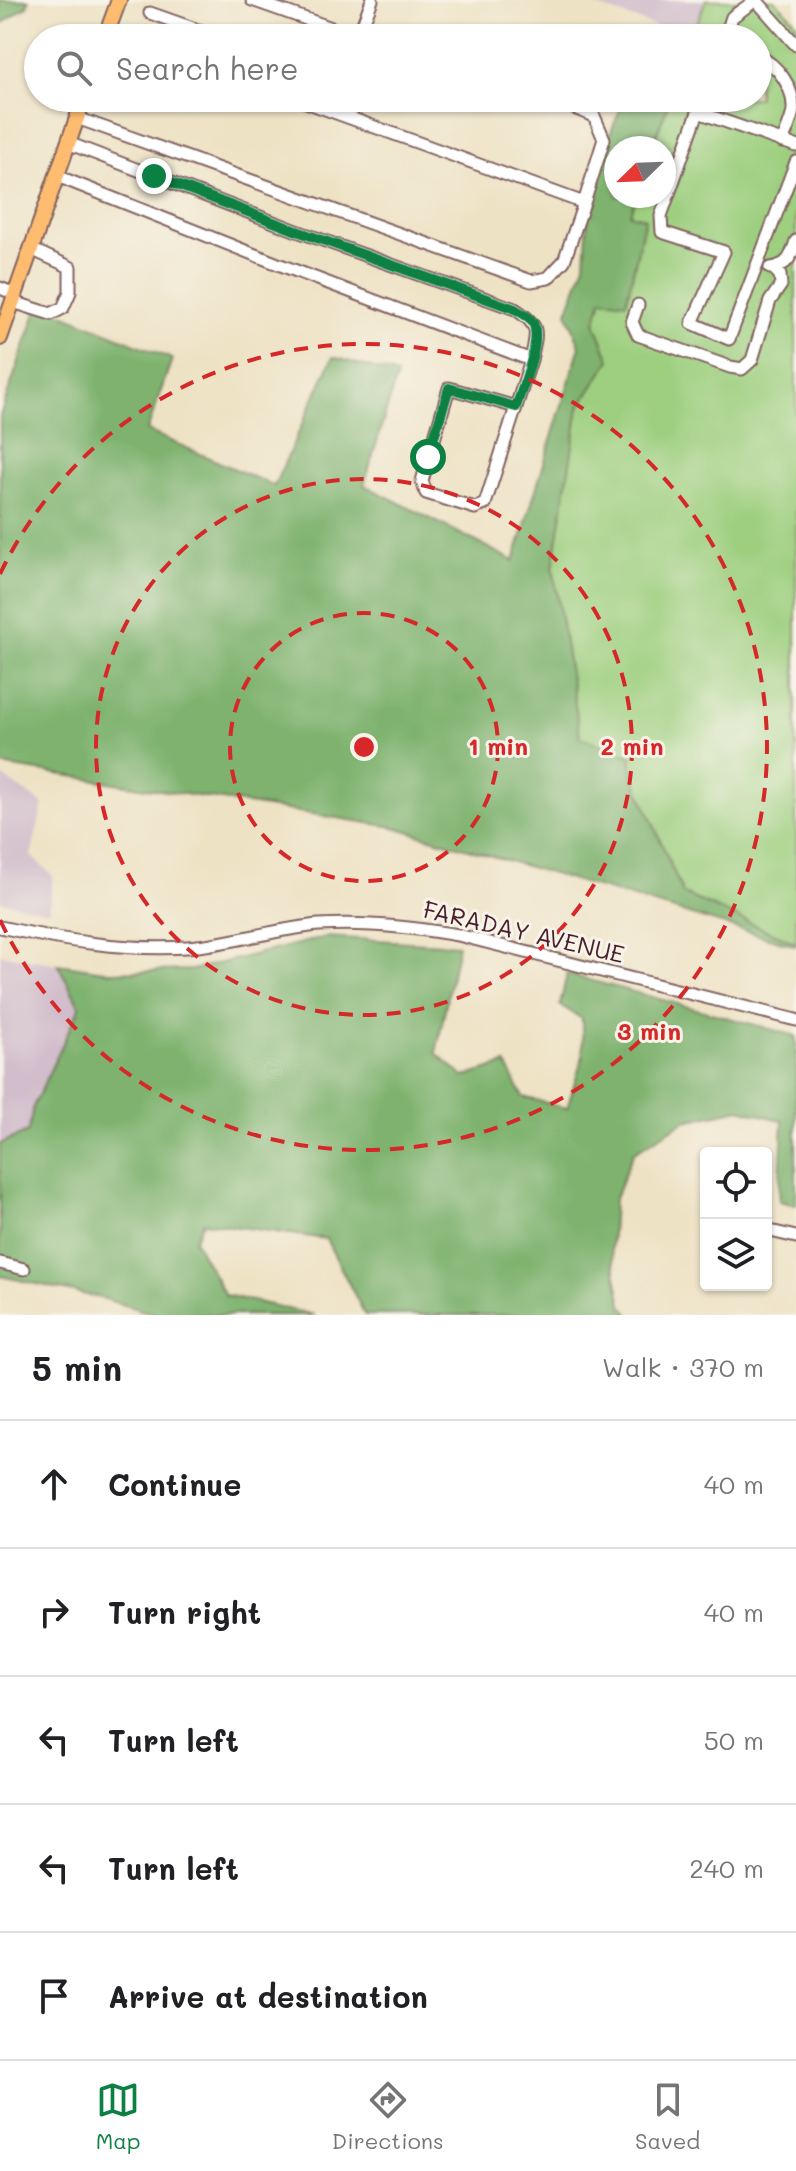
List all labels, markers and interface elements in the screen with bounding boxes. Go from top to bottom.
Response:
search box [24,24,772,112]
icon: search [52,46,96,90]
text: Search here [116,48,299,88]
north arrow [604,136,676,208]
route end [136,158,172,194]
route start [410,439,446,475]
text: 1 min [468,730,528,761]
text: 2 min [601,730,664,761]
centre of rings [350,733,378,761]
street label: FARADAY AVENUE [420,893,628,969]
text: 3 min [617,1015,681,1046]
map controls [700,1147,772,1291]
button: locate [700,1147,772,1219]
button: layers [700,1219,772,1291]
text: 5 min [32,1345,122,1390]
text: Walk · 370 m [602,1350,764,1384]
icon: ahead [32,1462,76,1506]
text: Continue [108,1464,241,1504]
text: 40 m [704,1467,764,1501]
icon: right [32,1590,76,1634]
text: Turn right [108,1592,261,1632]
text: 40 m [704,1595,764,1629]
icon: left [32,1718,76,1762]
text: Turn left [108,1720,239,1760]
text: 50 m [704,1723,764,1757]
icon: left [32,1846,76,1890]
text: Turn left [108,1848,239,1888]
text: 240 m [689,1851,764,1885]
icon: arrive [32,1974,76,2018]
text: Arrive at destination [108,1976,428,2016]
tab: Map [96,2078,141,2155]
tab: Directions [332,2078,444,2155]
tab: Saved [635,2078,700,2155]

